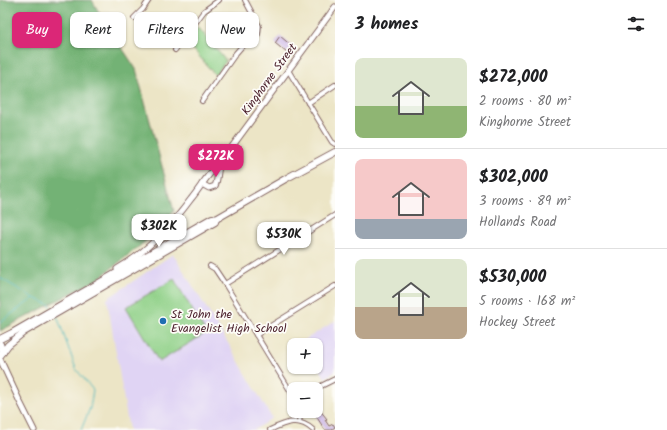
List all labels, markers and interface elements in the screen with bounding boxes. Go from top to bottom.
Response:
text: 3 homes [355,11,418,38]
chip: Buy [12,12,62,48]
chip: Rent [70,12,126,48]
chip: Filters [134,12,198,48]
chip: New [206,12,259,48]
icon: filters [625,13,647,35]
street label: Kinghorne Street [237,39,302,119]
text: $272,000 [479,64,548,91]
icon: home [387,74,435,122]
text: 2 rooms · 80 m² [479,91,571,112]
text: Kinghorne Street [479,112,571,133]
pin: $272K [188,144,244,178]
text: $272K [198,146,234,167]
text: $302,000 [479,164,548,191]
icon: home [387,175,435,223]
text: 3 rooms · 89 m² [479,191,571,212]
text: Hollands Road [479,212,556,233]
pin: $302K [131,214,187,248]
text: $302K [141,216,177,237]
pin: $530K [256,222,312,256]
text: $530K [266,224,302,245]
text: $530,000 [479,264,546,291]
icon: home [387,275,435,323]
text: 5 rooms · 168 m² [479,291,575,312]
place label: St John the Evangelist High School [171,305,286,338]
text: Hockey Street [479,312,556,333]
marker: St John the Evangelist High School [158,316,168,326]
map controls [287,338,323,418]
button: + [287,338,323,374]
button: − [287,382,323,418]

